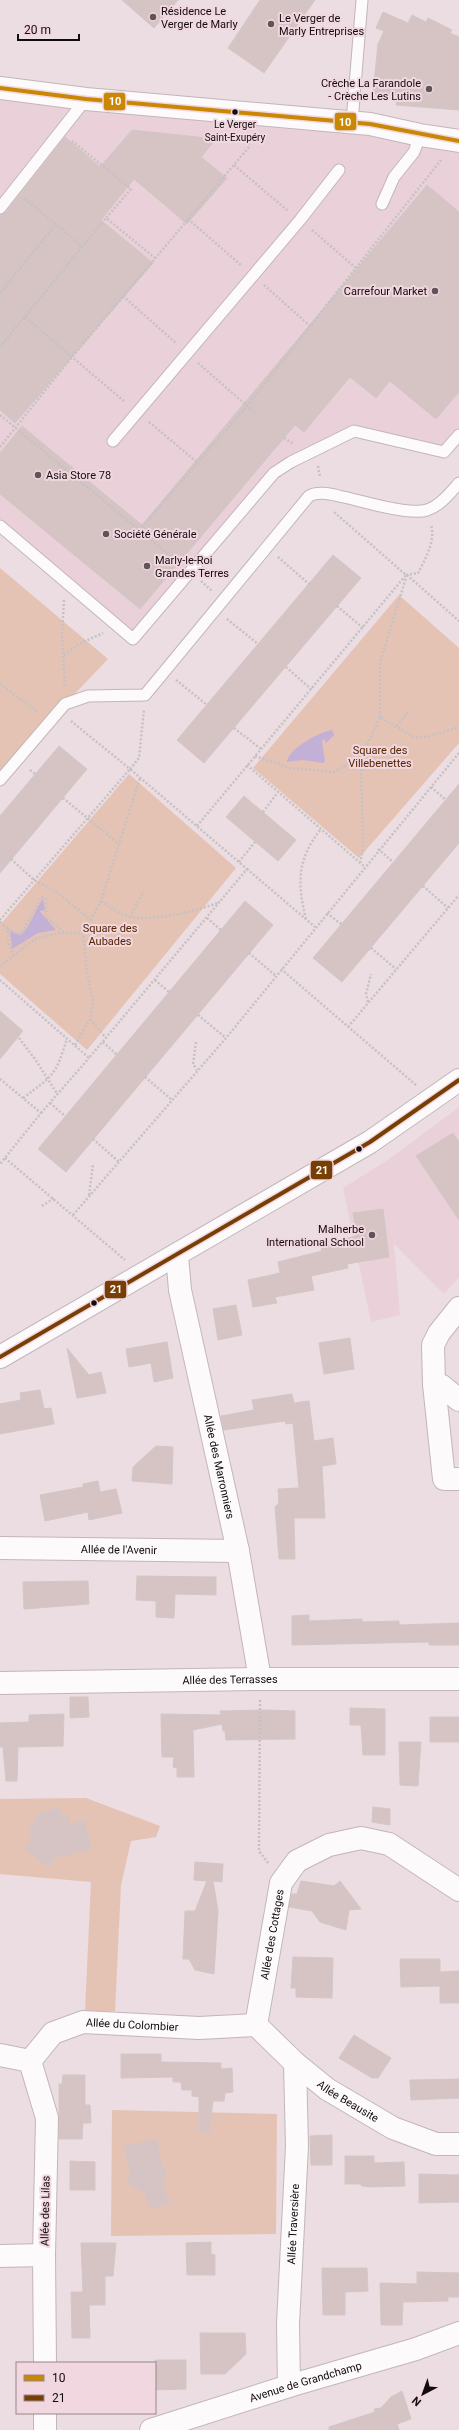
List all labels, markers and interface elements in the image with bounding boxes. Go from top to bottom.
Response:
place label: Résidence Le Verger de Marly [161,5,238,31]
marker: Résidence Le Verger de Marly [148,12,158,22]
place label: Le Verger de Marly Entreprises [279,12,364,38]
scale bar [18,16,79,42]
marker: Le Verger de Marly Entreprises [266,19,276,29]
text: 20 m [24,23,51,37]
place label: Crèche La Farandole - Crèche Les Lutins [321,77,421,103]
marker: Crèche La Farandole - Crèche Les Lutins [424,84,434,94]
line badge: 10 [103,92,126,111]
text: 10 [109,95,121,108]
marker: Le Verger Saint-Exupéry [230,107,240,117]
line badge: 10 [334,112,357,131]
text: 10 [339,116,351,129]
place label: Le Verger Saint-Exupéry [205,119,266,143]
place label: Carrefour Market [344,285,427,298]
marker: Carrefour Market [430,286,440,296]
place label: Asia Store 78 [46,469,111,482]
marker: Asia Store 78 [33,470,43,480]
place label: Société Générale [114,528,197,541]
marker: Société Générale [101,529,111,539]
place label: Marly-le-Roi Grandes Terres [155,554,229,580]
marker: Marly-le-Roi Grandes Terres [142,561,152,571]
park label: Square des Villebenettes [348,744,412,770]
park label: Square des Aubades [83,922,138,948]
unlabelled marker [354,1144,364,1154]
line badge: 21 [310,1160,333,1180]
text: 21 [316,1164,328,1177]
place label: Malherbe International School [266,1223,364,1249]
marker: Malherbe International School [367,1230,377,1240]
line badge: 21 [104,1280,127,1299]
text: 21 [110,1283,122,1296]
unlabelled marker [89,1298,99,1308]
street label: Allée des Marronniers [201,1413,237,1521]
street label: Allée de l'Avenir [81,1543,157,1557]
street label: Allée des Terrasses [182,1673,278,1687]
street label: Allée des Cottages [258,1888,287,1981]
street label: Allée du Colombier [86,2016,179,2034]
street label: Allée Beausite [314,2078,381,2125]
street label: Allée des Lilas [38,2175,53,2246]
street label: Allée Traversière [285,2183,302,2265]
street label: Avenue de Grandchamp [248,2359,363,2405]
legend [16,2362,156,2414]
text: 10 [52,2371,66,2385]
north arrow [403,2374,443,2414]
text: 21 [52,2391,66,2405]
text: N [409,2394,424,2409]

